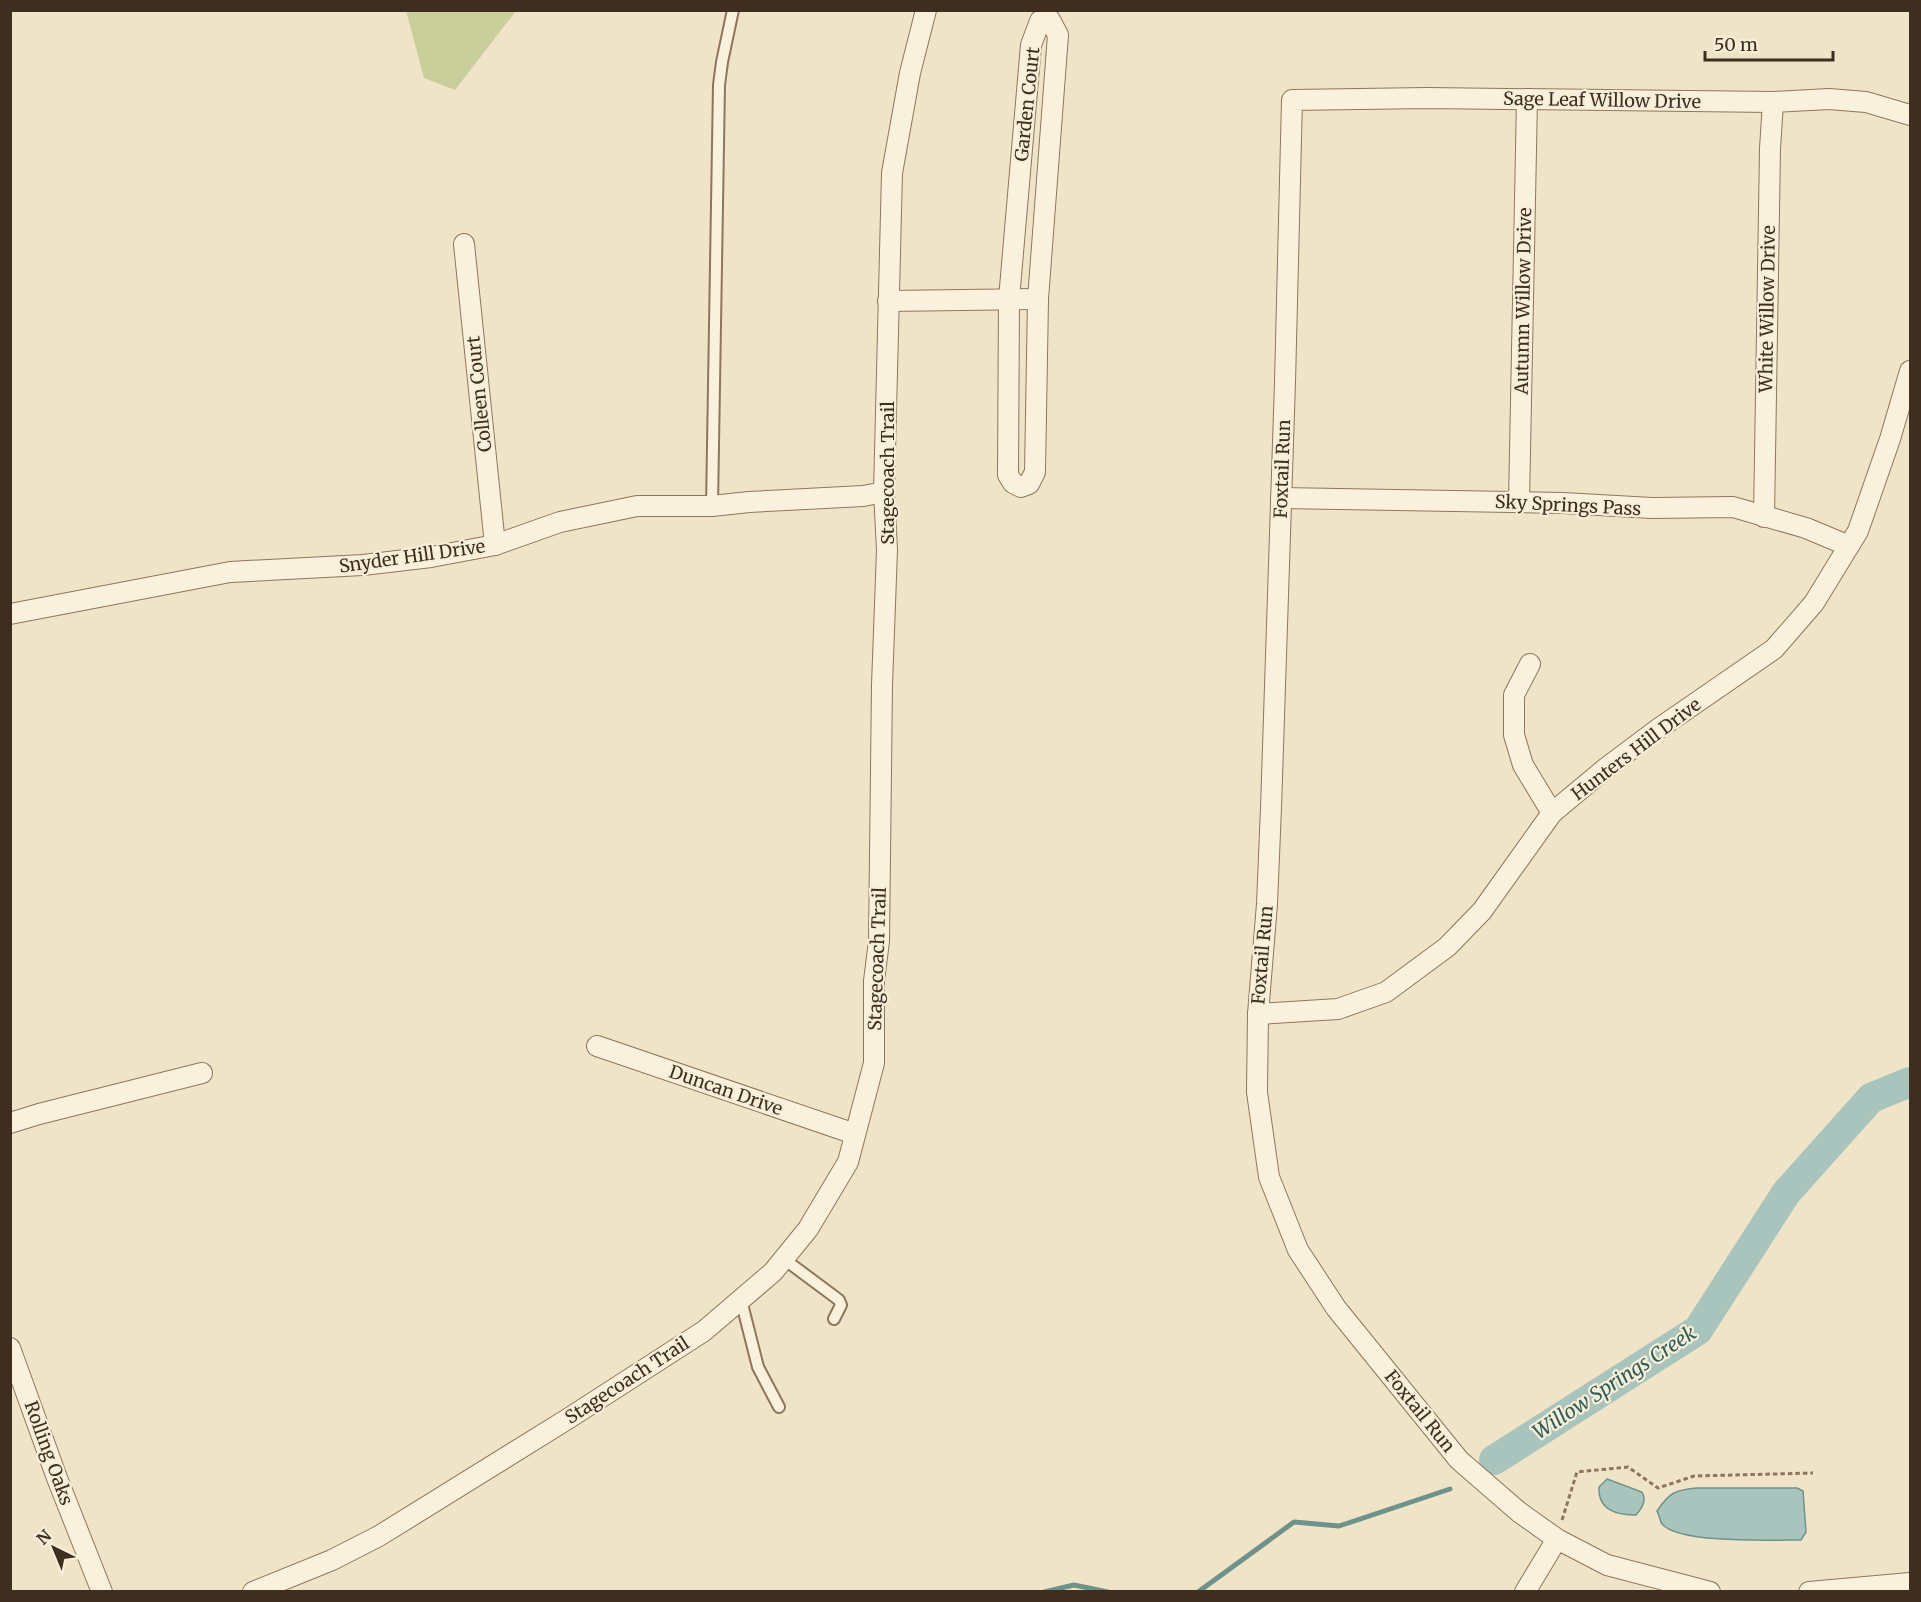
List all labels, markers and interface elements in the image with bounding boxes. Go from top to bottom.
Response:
scale bar [1705,24,1832,62]
text: 50 m [1714,33,1758,56]
street label: Garden Court [1010,46,1044,162]
street label: Sage Leaf Willow Drive [1503,87,1701,113]
street label: Autumn Willow Drive [1510,207,1536,396]
street label: White Willow Drive [1754,225,1780,394]
street label: Colleen Court [461,335,497,453]
street label: Stagecoach Trail [876,401,899,545]
street label: Foxtail Run [1269,419,1295,519]
street label: Sky Springs Pass [1494,490,1642,520]
street label: Snyder Hill Drive [338,534,486,578]
street label: Hunters Hill Drive [1567,693,1705,805]
street label: Stagecoach Trail [863,886,891,1031]
street label: Foxtail Run [1246,904,1278,1005]
street label: Duncan Drive [666,1060,786,1120]
water label: Willow Springs Creek [1528,1320,1700,1444]
street label: Stagecoach Trail [561,1331,694,1429]
street label: Foxtail Run [1380,1365,1460,1457]
street label: Rolling Oaks [19,1398,79,1509]
north arrow [24,1518,84,1578]
text: N [32,1525,55,1549]

